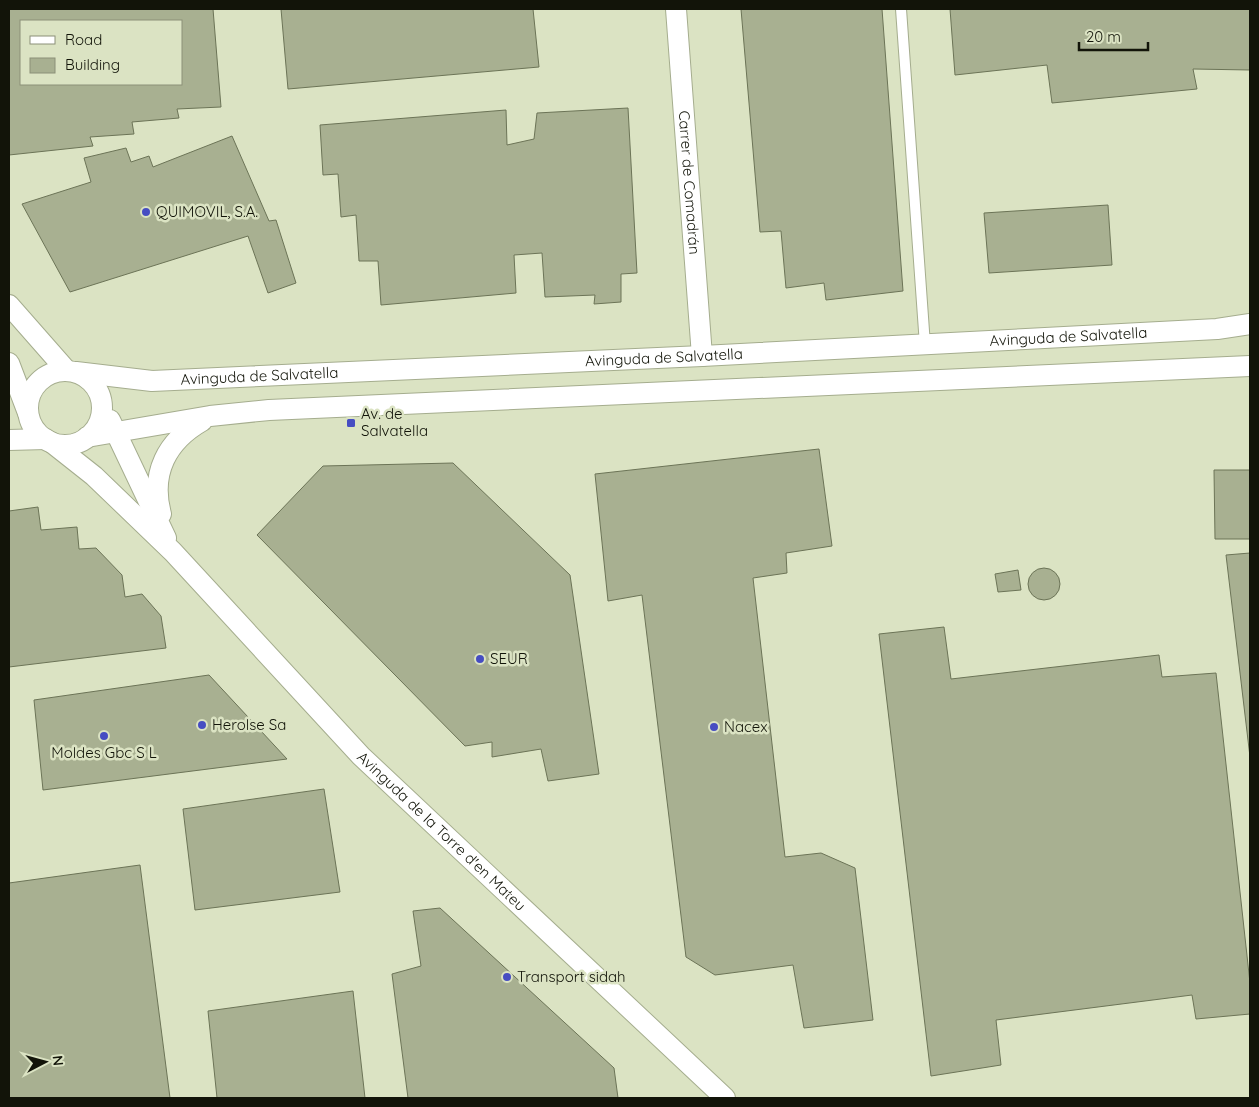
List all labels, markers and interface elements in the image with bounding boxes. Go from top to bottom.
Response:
legend [20,20,182,85]
scale bar [1079,20,1148,52]
text: 20 m [1086,27,1121,46]
text: Road [65,30,102,49]
text: Building [65,55,120,74]
street label: Carrer de Comadrán [675,110,704,255]
place label: QUIMOVIL, S.A. [156,202,258,221]
marker: QUIMOVIL, S.A. [140,206,152,218]
street label: Avinguda de Salvatella [989,323,1148,350]
street label: Avinguda de Salvatella [585,344,743,370]
street label: Avinguda de Salvatella [180,363,339,389]
place label: Av. de Salvatella [361,404,428,440]
marker: Av. de Salvatella [345,417,357,429]
place label: SEUR [490,649,528,668]
marker: SEUR [474,653,486,665]
place label: Herolse Sa [212,715,286,734]
place label: Nacex [724,717,767,736]
marker: Herolse Sa [196,719,208,731]
marker: Nacex [708,721,720,733]
marker: Moldes Gbc S L [98,730,110,742]
place label: Moldes Gbc S L [51,743,157,762]
street label: Avinguda de la Torre d'en Mateu [353,747,530,915]
place label: Transport sidah [517,967,626,986]
marker: Transport sidah [501,971,513,983]
north arrow [20,1037,70,1087]
text: N [48,1055,67,1067]

